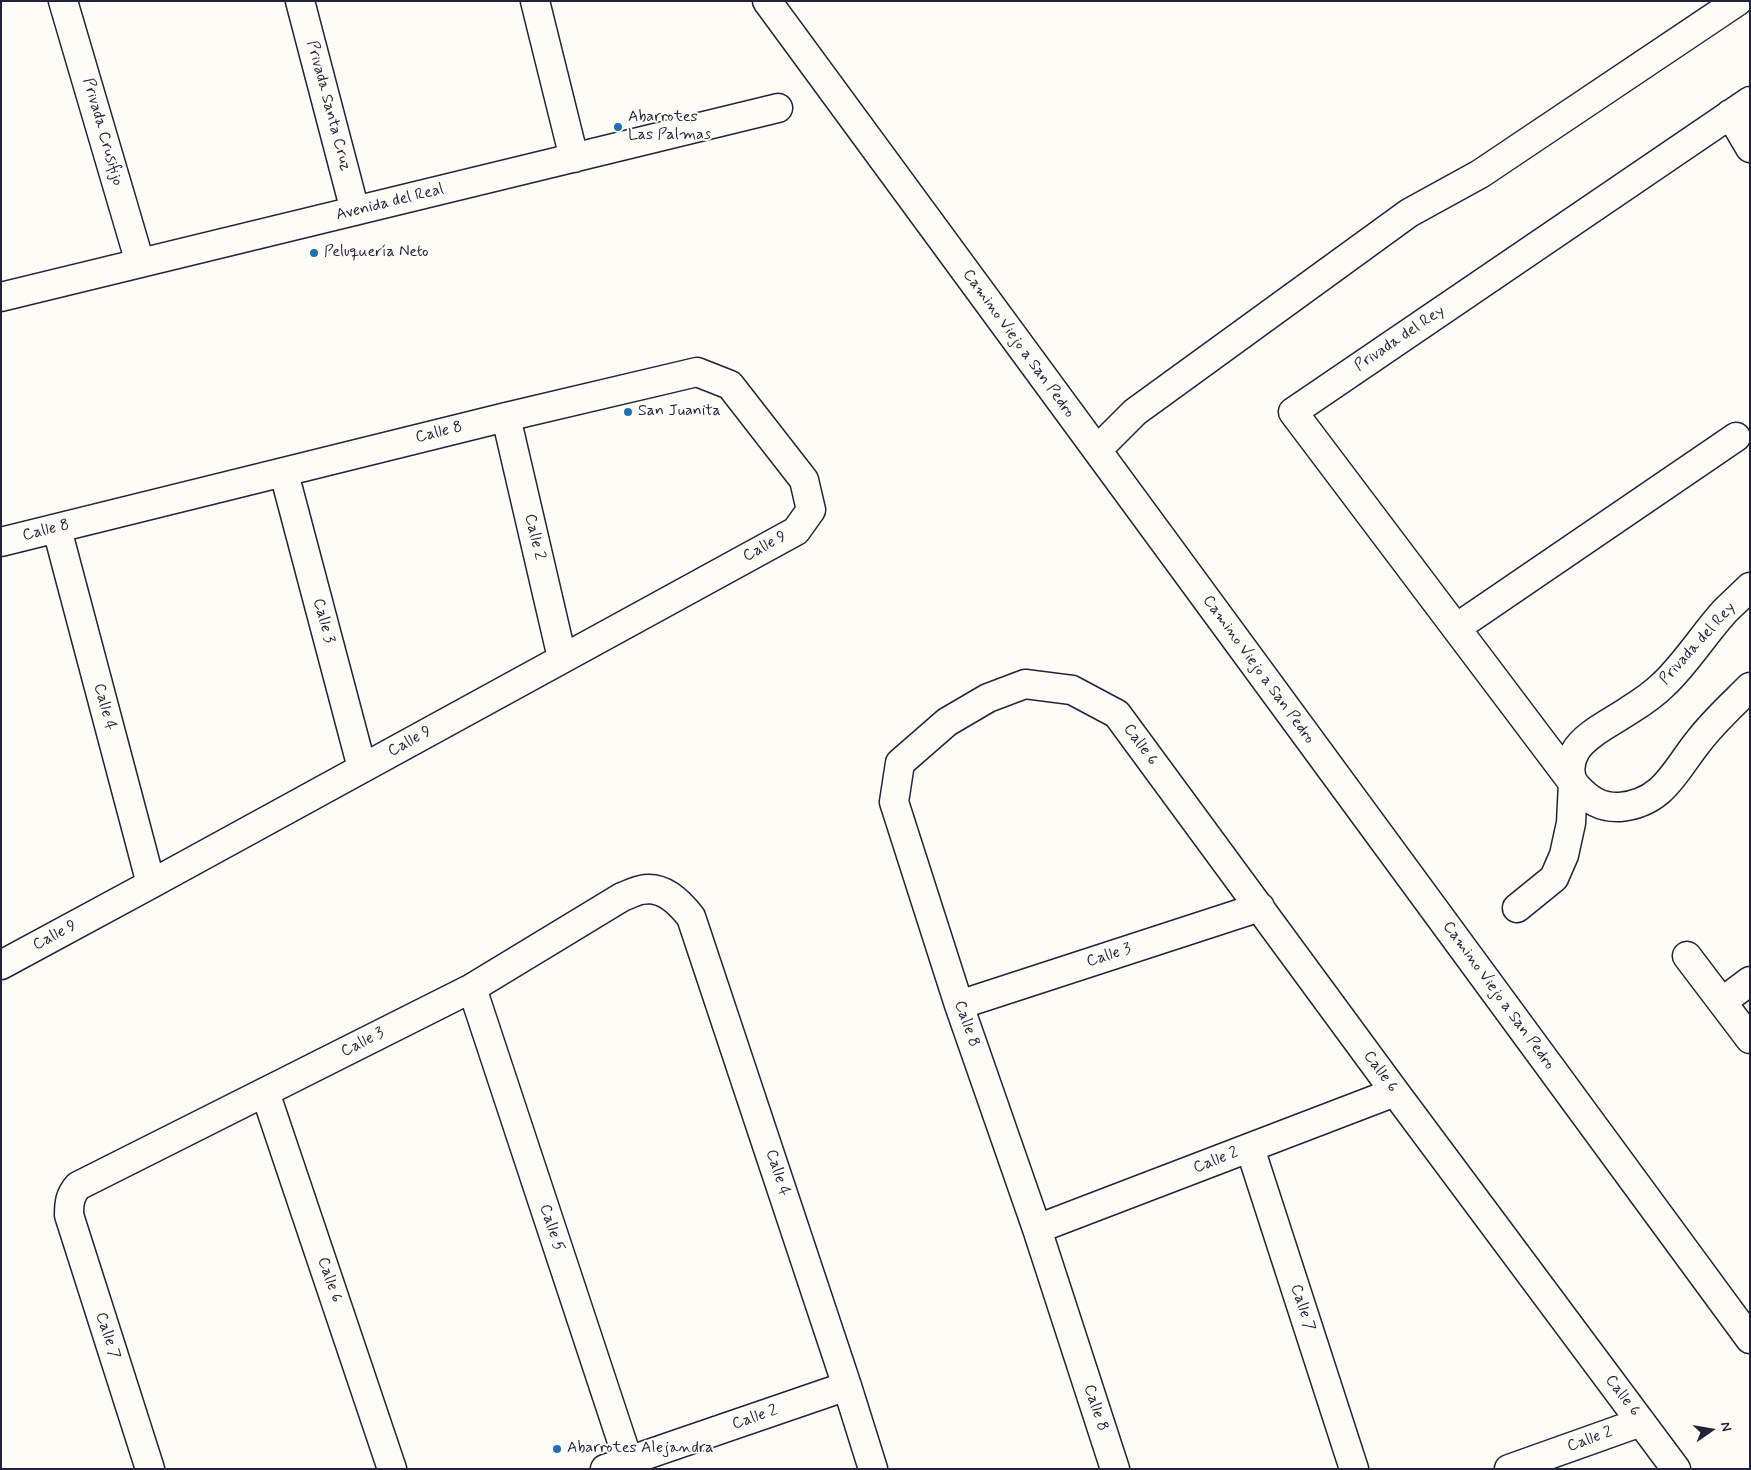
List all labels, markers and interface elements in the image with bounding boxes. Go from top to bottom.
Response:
street label: Privada Santa Cruz [301,39,355,173]
street label: Privada Crusifijo [77,76,127,188]
place label: Abarrotes Las Palmas [628,108,711,146]
marker: Abarrotes Las Palmas [612,121,624,133]
street label: Avenida del Real [334,180,446,226]
place label: Peluquería Neto [324,243,428,263]
marker: Peluquería Neto [308,247,320,259]
street label: Camino Viejo a San Pedro [958,266,1078,422]
street label: Privada del Rey [1351,302,1449,376]
place label: San Juanita [638,402,721,422]
marker: San Juanita [622,406,634,418]
street label: Calle 8 [414,418,464,448]
street label: Calle 2 [519,512,549,562]
street label: Calle 8 [21,516,71,546]
street label: Calle 9 [740,527,790,567]
street label: Camino Viejo a San Pedro [1198,592,1318,748]
street label: Calle 3 [308,596,338,646]
street label: Privada del Rey [1656,599,1740,689]
street label: Calle 4 [89,681,119,733]
street label: Calle 6 [1118,720,1162,770]
street label: Calle 9 [385,722,435,762]
street label: Calle 9 [30,917,80,955]
street label: Camino Viejo a San Pedro [1438,918,1558,1074]
street label: Calle 3 [1084,940,1134,972]
street label: Calle 8 [949,998,983,1050]
street label: Calle 3 [338,1024,388,1062]
street label: Calle 6 [1358,1047,1402,1097]
street label: Calle 2 [1191,1144,1241,1178]
street label: Calle 4 [760,1147,794,1199]
street label: Calle 5 [534,1202,568,1254]
street label: Calle 6 [312,1255,346,1305]
street label: Calle 7 [1285,1282,1319,1334]
street label: Calle 7 [90,1310,124,1362]
street label: Calle 6 [1600,1371,1644,1421]
street label: Calle 8 [1078,1382,1112,1434]
street label: Calle 2 [730,1401,780,1435]
north arrow [1686,1405,1736,1455]
text: N [1716,1420,1735,1433]
street label: Calle 2 [1565,1423,1615,1457]
place label: Abarrotes Alejandra [567,1439,714,1459]
marker: Abarrotes Alejandra [551,1443,563,1455]

